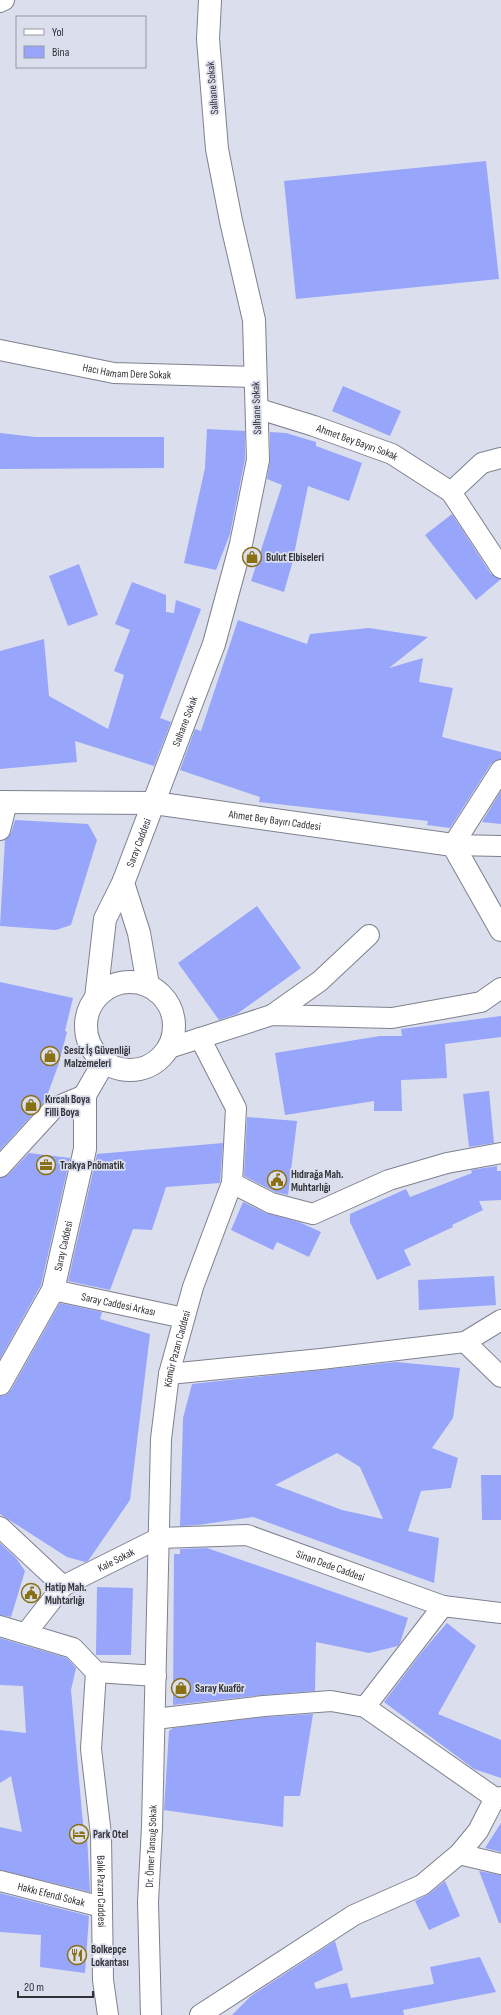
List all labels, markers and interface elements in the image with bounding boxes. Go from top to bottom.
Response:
legend [16,16,146,68]
text: Yol [52,25,64,40]
text: Bina [52,45,70,60]
street label: Salhane Sokak [204,60,221,115]
street label: Hacı Hamam Dere Sokak [81,361,172,382]
street label: Salhane Sokak [249,381,264,435]
street label: Ahmet Bey Bayırı Sokak [314,421,401,464]
shop icon: Bulut Elbiseleri [241,546,263,568]
place label: Bulut Elbiseleri [266,551,324,564]
street label: Salhane Sokak [170,694,201,748]
street label: Ahmet Bey Bayırı Caddesi [227,807,322,833]
street label: Saray Caddesi [124,817,154,869]
place label: Sesiz İş Güvenliği Malzemeleri [64,1044,131,1070]
shop icon: Sesiz İş Güvenliği Malzemeleri [39,1045,61,1067]
place label: Kırcalı Boya Filli Boya [45,1093,90,1119]
shop icon: Kırcalı Boya Filli Boya [20,1094,42,1116]
office icon: Trakya Pnömatik [35,1154,57,1176]
place label: Trakya Pnömatik [60,1159,124,1172]
place label: Hıdırağa Mah. Muhtarlığı [291,1168,344,1194]
public building icon: Hıdırağa Mah. Muhtarlığı [266,1169,288,1191]
street label: Saray Caddesi [51,1220,75,1273]
street label: Saray Caddesi Arkası [80,1290,157,1319]
street label: Kömür Pazarı Caddesi [161,1309,193,1388]
street label: Kale Sokak [96,1545,137,1575]
street label: Sinan Dede Caddesi [294,1547,366,1584]
place label: Hatip Mah. Muhtarlığı [45,1581,87,1607]
public building icon: Hatip Mah. Muhtarlığı [20,1582,42,1604]
shop icon: Saray Kuaför [170,1677,192,1699]
place label: Saray Kuaför [195,1682,245,1695]
street label: Dr. Ömer Tansuğ Sokak [143,1804,160,1888]
hotel icon: Park Otel [68,1823,90,1845]
place label: Park Otel [93,1828,128,1841]
street label: Balık Pazarı Caddesi [94,1855,108,1927]
street label: Hakkı Efendi Sokak [16,1880,87,1910]
place label: Bolkepçe Lokantası [91,1943,129,1969]
restaurant icon: Bolkepçe Lokantası [66,1944,88,1966]
scale bar [18,1973,93,1999]
text: 20 m [24,1980,44,1995]

